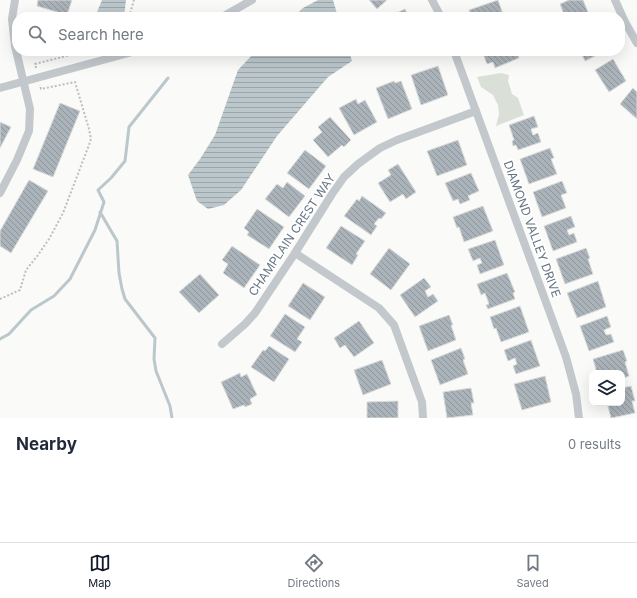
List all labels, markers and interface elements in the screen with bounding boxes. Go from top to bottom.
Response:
search box [12,12,625,56]
icon: search [26,23,48,45]
text: Search here [58,25,144,44]
street label: DIAMOND VALLEY DRIVE [501,158,564,299]
street label: CHAMPLAIN CREST WAY [245,171,338,299]
map controls [589,370,625,406]
button: layers [589,370,625,406]
text: Nearby [16,434,77,454]
text: 0 results [568,436,621,452]
tab: Map [88,552,111,590]
tab: Directions [288,552,340,590]
tab: Saved [517,552,549,590]

